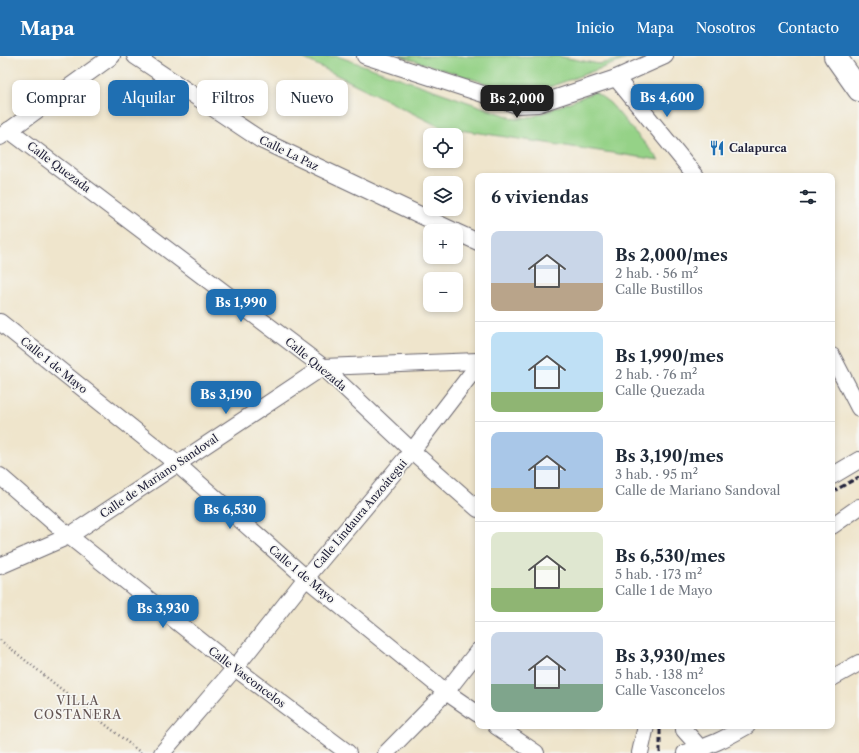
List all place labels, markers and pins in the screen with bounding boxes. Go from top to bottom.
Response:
pin: Bs 4,600 [626,84,708,118]
pin: Bs 2,000 [476,85,558,119]
restaurant icon: Calapurca [708,139,726,157]
place label: Calapurca [729,141,787,155]
pin: Bs 1,990 [200,289,282,323]
pin: Bs 3,190 [185,381,267,415]
pin: Bs 6,530 [189,496,271,530]
pin: Bs 3,930 [122,595,204,629]

